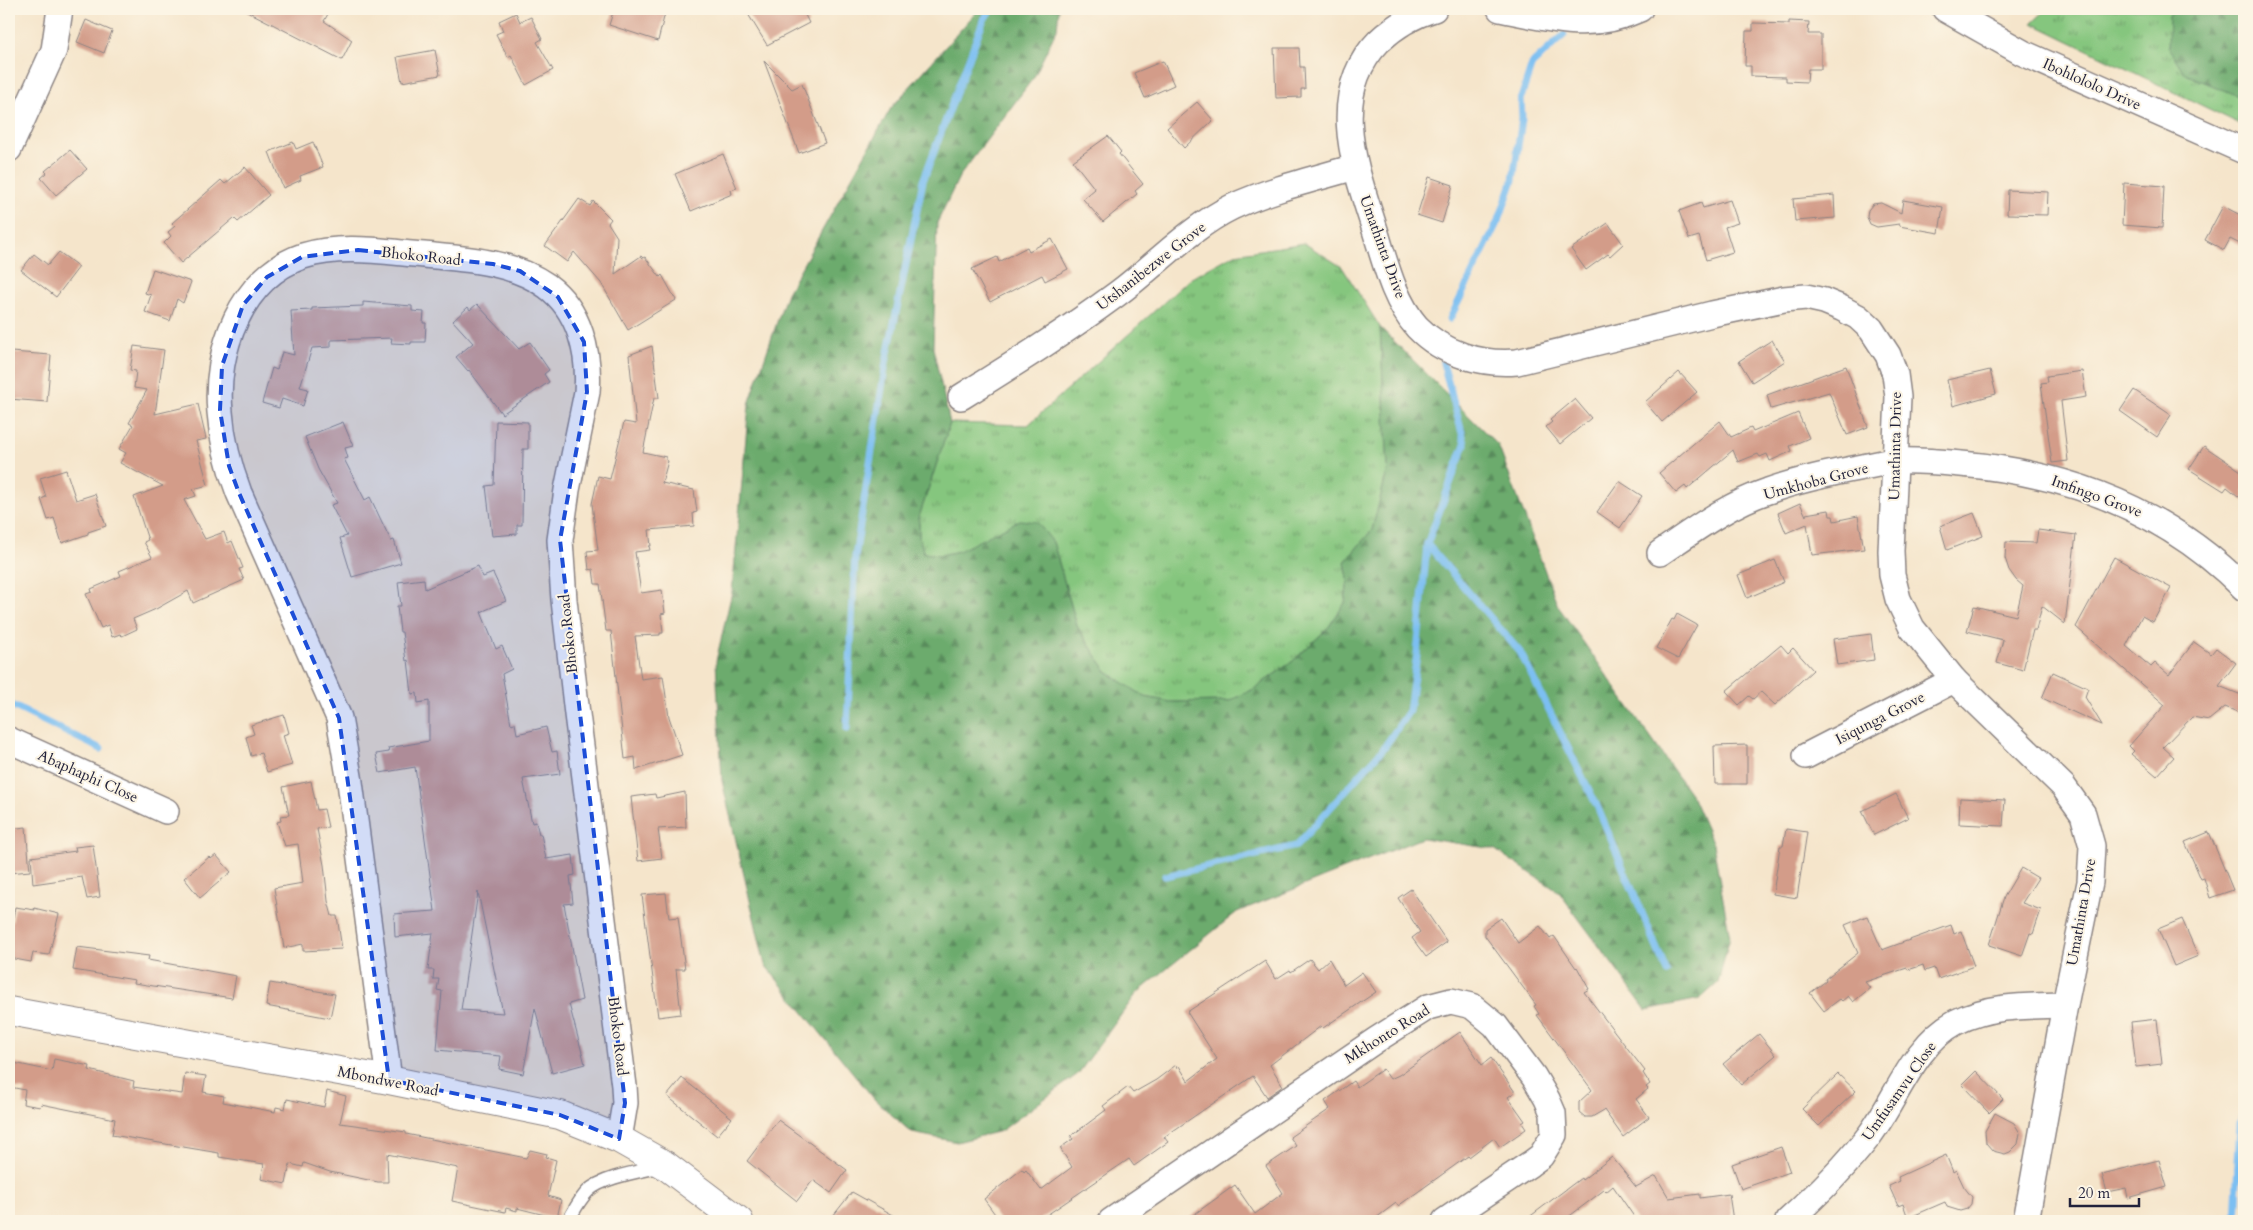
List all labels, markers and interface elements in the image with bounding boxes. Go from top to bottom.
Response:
street label: Ibohlololo Drive [2040,53,2144,115]
street label: Umathinta Drive [1355,193,1411,302]
street label: Utshanibezwe Grove [1092,217,1210,315]
street label: Bhoko Road [380,242,462,270]
street label: Umathinta Drive [1884,391,1906,500]
street label: Umkhoba Grove [1761,457,1871,505]
street label: Imfingo Grove [2049,470,2145,522]
street label: Bhoko Road [554,593,582,675]
street label: Isiqunga Grove [1832,687,1928,749]
street label: Abaphaphi Close [35,745,141,807]
street label: Umathinta Drive [2062,857,2100,967]
street label: Bhoko Road [603,995,633,1077]
street label: Mkhonto Road [1341,1000,1433,1068]
street label: Umfusamvu Close [1857,1037,1941,1145]
street label: Mbondwe Road [336,1061,440,1101]
scale bar [2070,1175,2139,1207]
text: 20 m [2078,1183,2110,1203]

